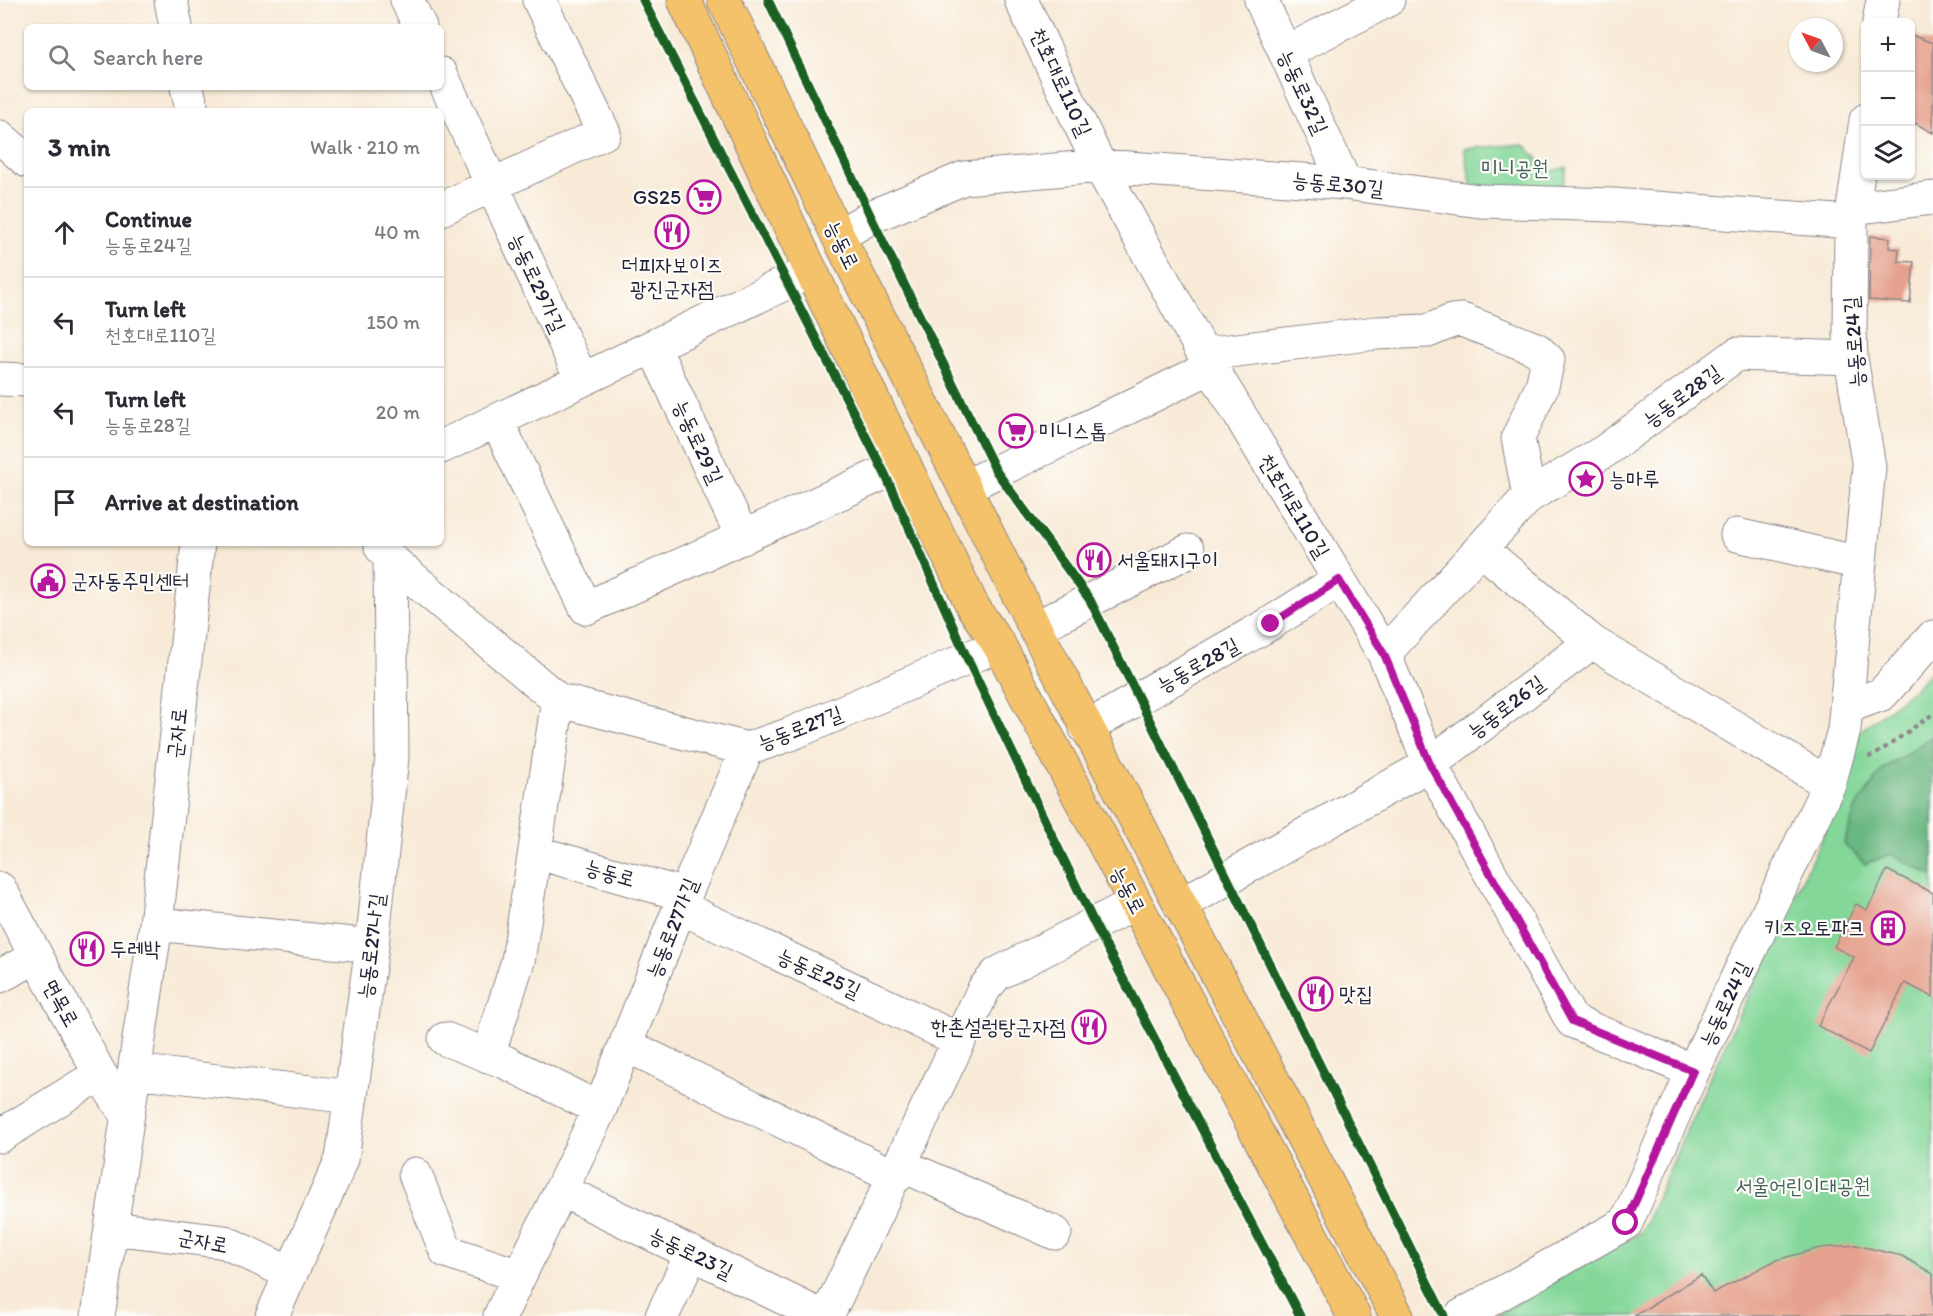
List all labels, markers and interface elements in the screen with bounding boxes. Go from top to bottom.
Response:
north arrow [1789,18,1843,72]
map controls [1861,18,1915,180]
button: + [1861,18,1915,72]
search box [24,24,444,90]
street label: 천호대로110길 [1025,24,1098,140]
icon: search [45,41,78,74]
text: Search here [93,44,203,71]
street label: 능동로32길 [1273,46,1334,138]
button: − [1861,72,1915,126]
button: layers [1861,126,1915,180]
text: 3 min [48,131,110,163]
text: Walk · 210 m [310,135,420,159]
park label: 미니공원 [1481,155,1549,180]
street label: 능동로30길 [1291,166,1385,201]
supermarket icon: GS25 [686,179,722,215]
place label: GS25 [633,184,681,209]
text: Continue [105,206,192,233]
restaurant icon: 더피자보이즈 광진군자점 [654,214,690,250]
icon: ahead [48,216,81,249]
street label: 능동로 [820,217,865,273]
text: 40 m [374,220,420,244]
street label: 능동로29가길 [504,229,571,336]
text: 능동로24길 [105,233,192,257]
place label: 더피자보이즈 광진군자점 [621,252,723,301]
text: Turn left [105,296,186,323]
street label: 능동로24길 [1838,296,1869,388]
icon: left [48,306,81,339]
text: 150 m [367,310,420,334]
text: 천호대로110길 [105,323,216,347]
street label: 능동로28길 [1638,359,1726,432]
text: Turn left [105,386,186,413]
icon: left [48,396,81,429]
street label: 능동로29길 [668,396,729,488]
text: 20 m [376,400,420,424]
text: 능동로28길 [105,413,191,437]
supermarket icon: 미니스톱 [998,413,1034,449]
place label: 미니스톱 [1039,418,1107,443]
street label: 천호대로110길 [1254,449,1335,562]
place icon: 능마루 [1568,461,1604,497]
place label: 능마루 [1609,466,1660,491]
icon: arrive [48,486,81,519]
text: Arrive at destination [105,489,299,516]
restaurant icon: 서울돼지구이 [1076,542,1112,578]
place label: 서울돼지구이 [1117,547,1218,572]
public building icon: 군자동주민센터 [30,563,66,599]
place label: 군자동주민센터 [71,568,189,593]
route end [1257,610,1283,636]
street label: 능동로28길 [1152,632,1243,697]
street label: 능동로26길 [1462,670,1549,744]
street label: 능동로27길 [754,700,846,755]
street label: 군자로 [161,706,192,759]
street label: 능동로 [582,854,638,892]
street label: 능동로 [1106,862,1151,918]
street label: 능동로27가길 [640,874,703,982]
street label: 능동로27나길 [352,892,389,1000]
building icon: 키즈오토파크 [1870,910,1906,946]
place label: 키즈오토파크 [1764,915,1865,940]
restaurant icon: 두레박 [69,931,105,967]
place label: 두레박 [110,936,161,961]
street label: 능동로25길 [773,942,865,1003]
street label: 능동로24길 [1694,957,1755,1050]
street label: 면목로 [38,975,85,1031]
restaurant icon: 맛집 [1298,976,1334,1012]
place label: 맛집 [1339,981,1373,1006]
restaurant icon: 한촌설렁탕군자점 [1071,1009,1107,1045]
place label: 한촌설렁탕군자점 [931,1014,1066,1039]
park label: 서울어린이대공원 [1735,1173,1871,1198]
route start [1612,1209,1638,1235]
street label: 능동로23길 [645,1222,737,1284]
street label: 군자로 [176,1223,230,1258]

